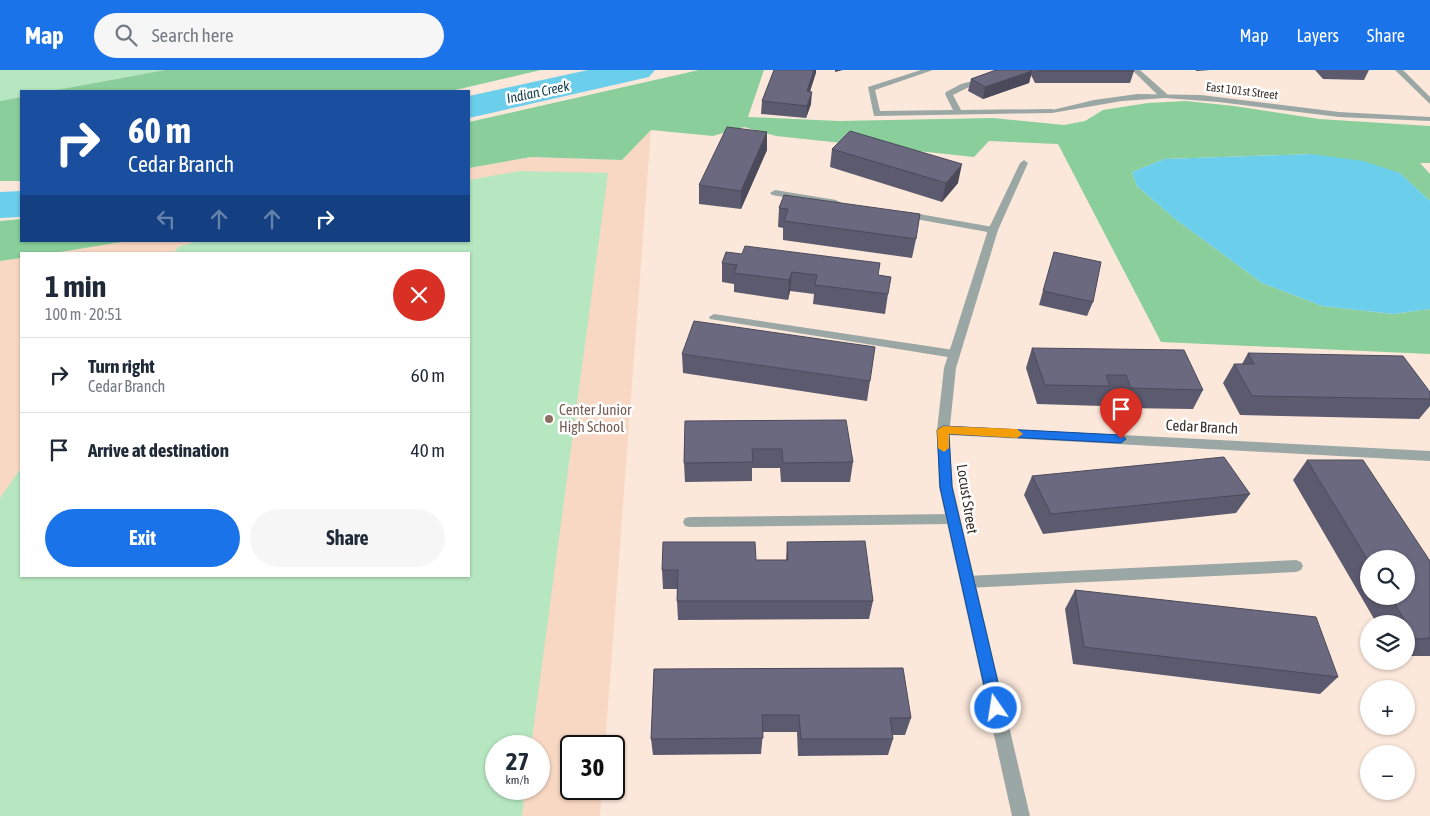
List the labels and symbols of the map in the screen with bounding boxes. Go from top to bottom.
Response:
water label: Indian Creek [505,77,572,106]
street label: East 101st Street [1205,80,1279,102]
pin [1100,388,1142,439]
place label: Center Junior High School [559,401,632,435]
marker: Center Junior High School [543,413,555,425]
street label: Cedar Branch [1165,416,1239,437]
street label: Locust Street [954,463,981,535]
position arrow [969,681,1021,733]
speed limit sign: 30 [560,735,625,800]

